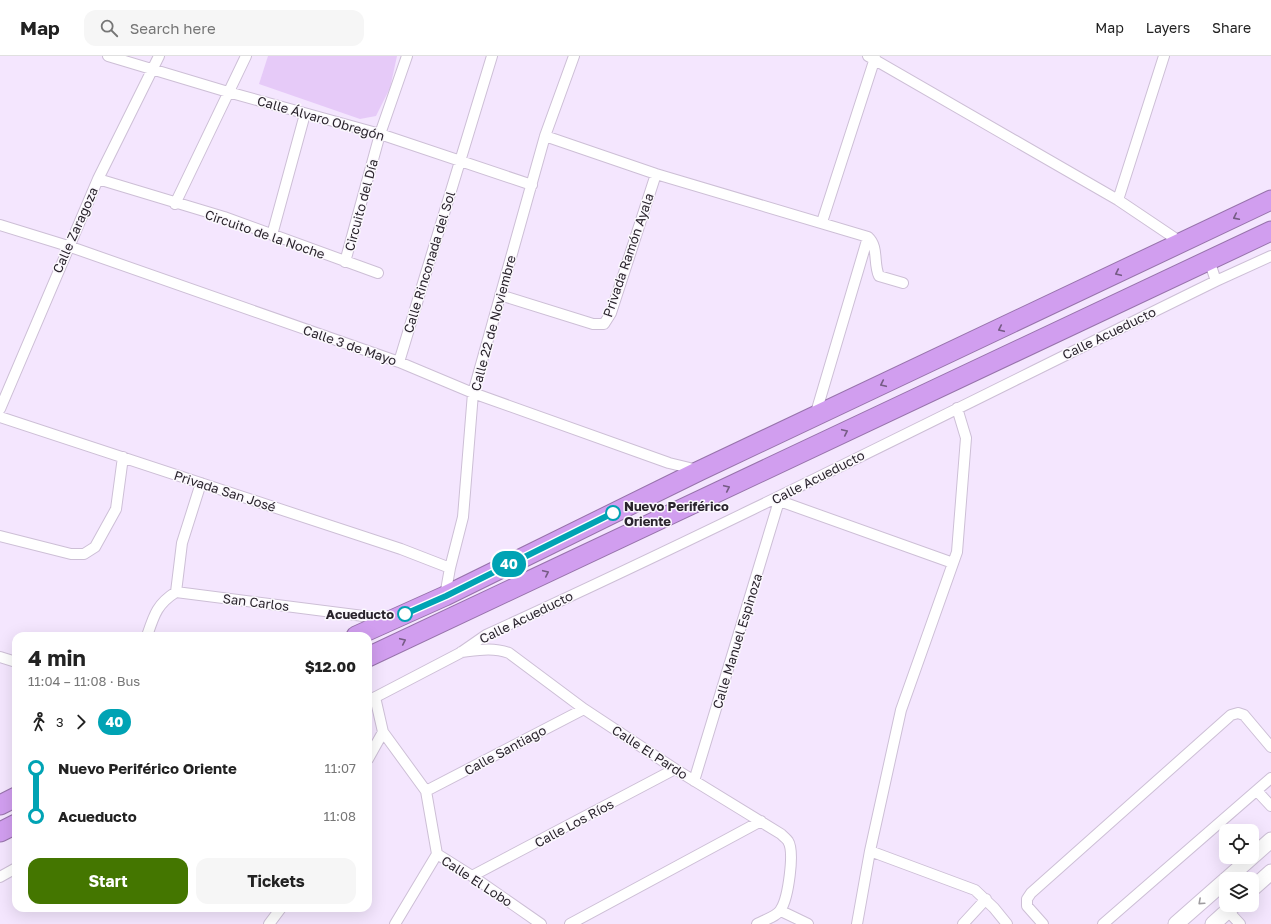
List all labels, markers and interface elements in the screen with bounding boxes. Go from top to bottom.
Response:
search box [84,10,364,46]
text: Map [20,16,60,39]
icon: search [98,17,120,39]
text: Search here [130,19,216,37]
text: Map [1095,19,1124,36]
text: Layers [1146,19,1190,36]
text: Share [1212,19,1251,36]
street label: Calle Álvaro Obregón [256,92,386,144]
street label: Circuito del Día [341,157,381,253]
street label: Calle Zaragoza [49,185,101,275]
street label: Calle Rinconada del Sol [400,189,458,335]
street label: Privada Ramón Ayala [599,191,657,319]
street label: Circuito de la Noche [203,206,327,262]
one-way arrow [1233,212,1240,220]
street label: Calle 22 de Noviembre [467,253,519,393]
one-way arrow [1115,268,1123,276]
street label: Calle Acueducto [1060,303,1159,363]
street label: Calle 3 de Mayo [301,322,399,369]
one-way arrow [997,324,1005,332]
one-way arrow [880,379,888,387]
one-way arrow [840,429,848,437]
street label: Calle Acueducto [769,447,867,507]
street label: Privada San José [172,467,278,515]
one-way arrow [723,485,730,493]
place label: Nuevo Periférico Oriente [624,498,729,529]
marker: Nuevo Periférico Oriente [605,505,621,521]
line badge: 40 [491,551,527,577]
text: 40 [500,555,518,572]
one-way arrow [542,570,549,578]
street label: Calle Manuel Espinoza [709,571,765,711]
street label: Calle Acueducto [477,587,576,647]
street label: San Carlos [222,590,290,614]
place label: Acueducto [326,606,394,622]
marker: Acueducto [397,606,413,622]
one-way arrow [399,638,407,646]
text: 4 min [28,644,86,671]
text: $12.00 [305,657,356,675]
text: 11:04 – 11:08 · Bus [28,673,140,689]
icon: walk [28,711,50,733]
icon: forward [70,711,92,733]
text: 40 [106,713,123,730]
text: 3 [56,714,64,730]
street label: Calle Santiago [461,722,549,778]
street label: Calle El Pardo [609,722,691,782]
text: Nuevo Periférico Oriente [58,759,237,777]
text: 11:07 [325,760,356,776]
street label: Calle Los Ríos [532,795,616,851]
text: Acueducto [58,807,137,825]
text: 11:08 [323,808,356,824]
map controls [1219,824,1259,912]
button: locate [1219,824,1259,864]
street label: Calle El Lobo [439,852,516,910]
button: Start [28,858,188,904]
button: Tickets [196,858,356,904]
button: layers [1219,872,1259,912]
one-way arrow [1198,897,1206,905]

